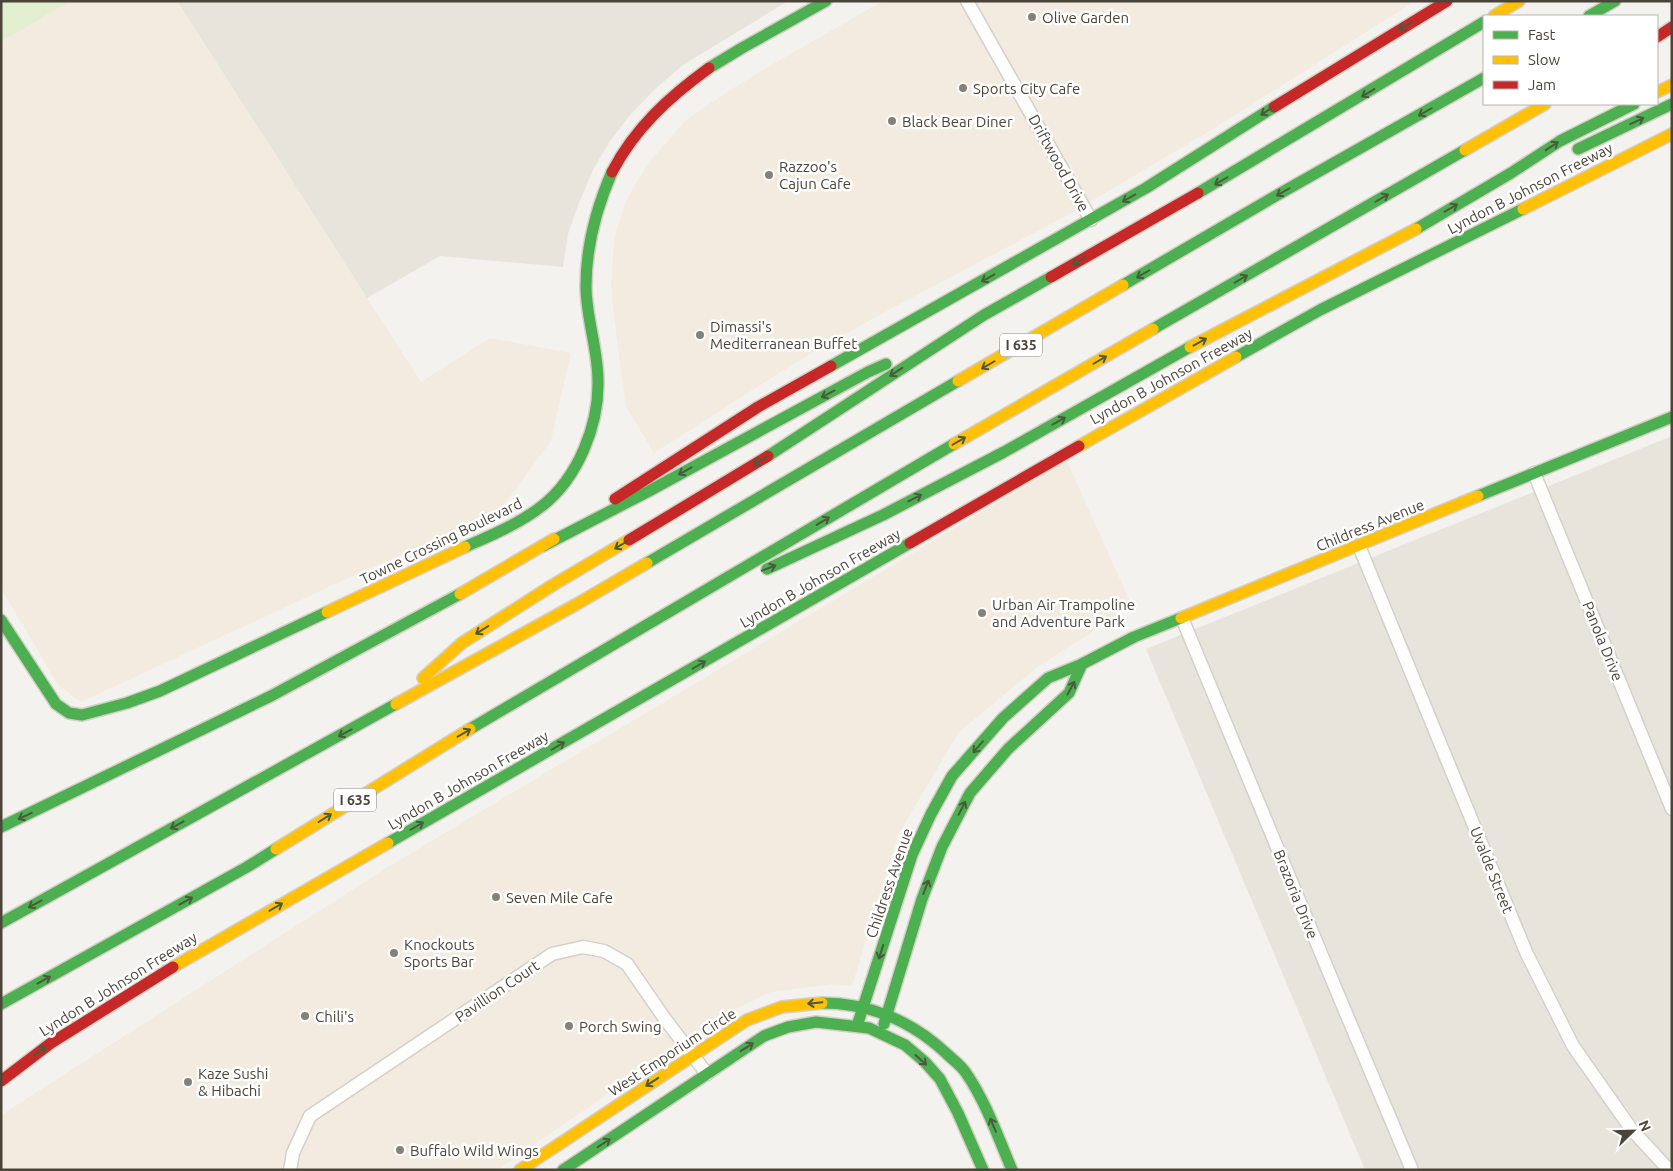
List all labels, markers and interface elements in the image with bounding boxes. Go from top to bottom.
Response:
place label: Olive Garden [1042,9,1129,26]
marker: Olive Garden [1026,11,1038,23]
legend [1483,15,1658,105]
one-way arrow [1398,22,1412,32]
text: Fast [1528,26,1556,43]
text: Slow [1528,51,1561,68]
text: Jam [1528,76,1556,93]
place label: Sports City Cafe [973,80,1080,97]
marker: Sports City Cafe [957,82,969,94]
one-way arrow [1361,88,1375,98]
one-way arrow [1260,107,1274,117]
one-way arrow [1418,108,1433,117]
street label: Driftwood Drive [1025,111,1093,215]
place label: Black Bear Diner [902,113,1013,130]
marker: Black Bear Diner [886,115,898,127]
one-way arrow [1629,116,1644,125]
street label: Lyndon B Johnson Freeway [1445,139,1615,237]
one-way arrow [1545,141,1559,152]
place label: Razzoo's Cajun Cafe [779,158,851,192]
marker: Razzoo's Cajun Cafe [763,169,775,181]
one-way arrow [1213,176,1228,186]
one-way arrow [1276,187,1291,197]
one-way arrow [1122,193,1137,203]
one-way arrow [1374,193,1389,203]
one-way arrow [1444,202,1458,212]
one-way arrow [1072,256,1087,266]
one-way arrow [1137,270,1151,280]
one-way arrow [980,273,995,283]
one-way arrow [1233,274,1247,284]
place label: Dimassi's Mediterranean Buffet [710,318,857,352]
street label: Lyndon B Johnson Freeway [1087,324,1255,428]
marker: Dimassi's Mediterranean Buffet [694,329,706,341]
road number: I 635 [1000,334,1042,356]
one-way arrow [1193,337,1208,347]
one-way arrow [1092,355,1106,365]
one-way arrow [981,360,995,370]
one-way arrow [889,367,903,377]
one-way arrow [821,390,836,399]
one-way arrow [1051,416,1065,426]
one-way arrow [952,436,966,446]
one-way arrow [753,456,767,466]
one-way arrow [679,467,693,477]
one-way arrow [908,493,923,503]
street label: Towne Crossing Boulevard [357,494,525,588]
street label: Childress Avenue [1313,496,1427,554]
one-way arrow [816,515,830,525]
street label: Lyndon B Johnson Freeway [737,525,903,631]
one-way arrow [614,540,628,550]
one-way arrow [761,563,776,572]
place label: Urban Air Trampoline and Adventure Park [992,596,1135,630]
street label: Panola Drive [1579,599,1627,683]
marker: Urban Air Trampoline and Adventure Park [976,607,988,619]
one-way arrow [476,625,490,635]
one-way arrow [692,660,707,670]
one-way arrow [1066,682,1076,696]
street label: Lyndon B Johnson Freeway [385,727,551,833]
one-way arrow [338,728,353,738]
one-way arrow [456,728,470,738]
one-way arrow [551,740,565,750]
one-way arrow [972,740,984,753]
road number: I 635 [334,788,376,812]
one-way arrow [957,800,967,815]
one-way arrow [18,811,33,821]
one-way arrow [318,813,332,823]
one-way arrow [170,820,185,830]
one-way arrow [409,821,424,831]
street label: Uvalde Street [1467,824,1517,916]
street label: Childress Avenue [862,826,916,940]
street label: Brazoria Drive [1270,847,1322,941]
one-way arrow [922,880,931,895]
place label: Seven Mile Cafe [506,889,613,906]
marker: Seven Mile Cafe [490,891,502,903]
one-way arrow [178,896,193,906]
one-way arrow [28,899,43,909]
one-way arrow [268,902,283,911]
street label: Lyndon B Johnson Freeway [36,928,200,1040]
place label: Knockouts Sports Bar [404,936,474,970]
one-way arrow [875,943,885,959]
marker: Knockouts Sports Bar [388,947,400,959]
street label: Pavillion Court [452,957,542,1025]
one-way arrow [36,975,50,985]
one-way arrow [807,998,823,1008]
street label: West Emporium Circle [605,1004,739,1100]
place label: Chili's [315,1008,354,1025]
marker: Chili's [299,1010,311,1022]
place label: Porch Swing [579,1018,662,1035]
marker: Porch Swing [563,1020,575,1032]
one-way arrow [740,1042,754,1052]
one-way arrow [33,1046,46,1057]
one-way arrow [915,1054,928,1065]
place label: Kaze Sushi & Hibachi [198,1065,268,1099]
marker: Kaze Sushi & Hibachi [182,1076,194,1088]
one-way arrow [646,1077,660,1087]
north arrow [1608,1106,1658,1156]
one-way arrow [988,1118,997,1133]
text: N [1636,1118,1654,1134]
one-way arrow [596,1138,610,1148]
place label: Buffalo Wild Wings [410,1142,539,1159]
marker: Buffalo Wild Wings [394,1144,406,1156]

